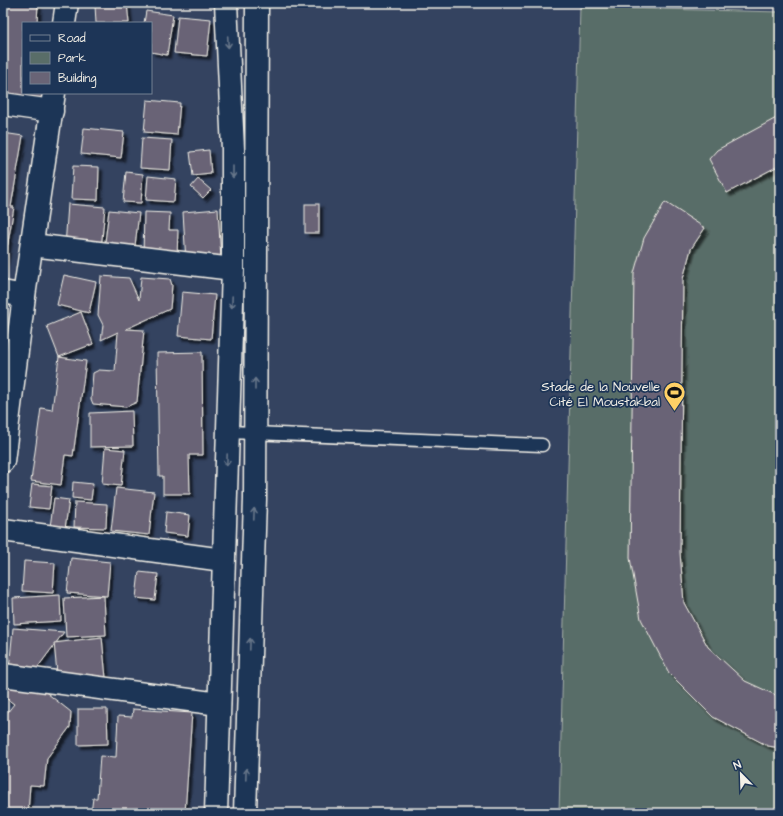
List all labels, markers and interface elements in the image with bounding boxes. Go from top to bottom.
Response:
legend [22,22,152,94]
text: Road [58,30,86,47]
one-way arrow [224,35,232,48]
text: Park [58,50,86,67]
text: Building [58,70,96,88]
one-way arrow [229,165,237,178]
one-way arrow [228,295,236,308]
one-way arrow [251,378,259,391]
place label: Stade de la Nouvelle Cité El Moustakbal [541,378,660,411]
sports icon: Stade de la Nouvelle Cité El Moustakbal [662,380,688,413]
one-way arrow [223,453,230,466]
one-way arrow [250,508,258,521]
one-way arrow [246,638,254,651]
north arrow [721,754,761,794]
text: N [731,757,743,774]
one-way arrow [242,768,250,781]

